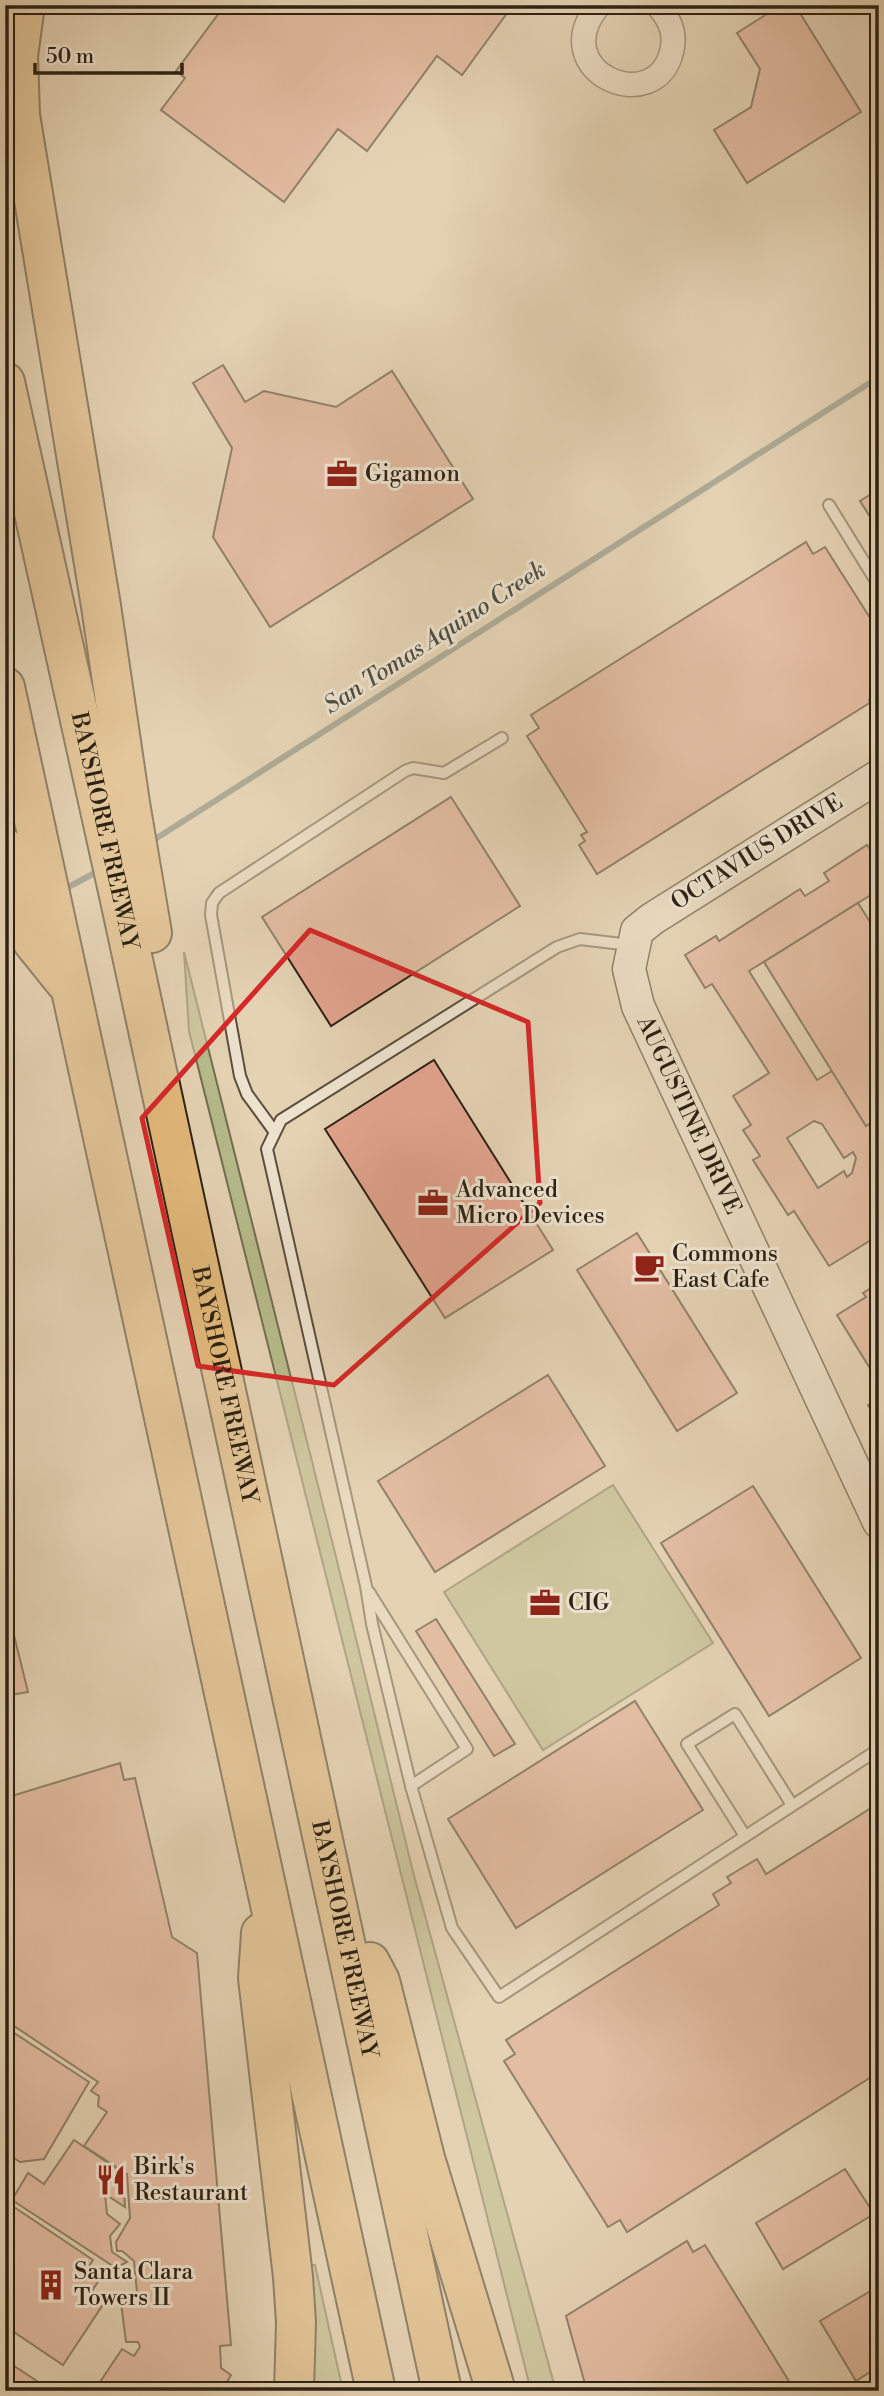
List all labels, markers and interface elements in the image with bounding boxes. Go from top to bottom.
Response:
scale bar [35,32,182,76]
text: 50 m [46,44,94,70]
office icon: Gigamon [325,457,359,491]
place label: Gigamon [365,460,460,488]
water label: San Tomas Aquino Creek [318,555,552,721]
street label: BAYSHORE FREEWAY [65,709,145,954]
street label: OCTAVIUS DRIVE [666,788,848,916]
street label: AUGUSTINE DRIVE [630,1011,747,1219]
place label: Advanced Micro Devices [455,1176,605,1230]
office icon: Advanced Micro Devices [416,1186,450,1220]
place label: Commons East Cafe [672,1240,778,1294]
cafe icon: Commons East Cafe [632,1250,666,1284]
street label: BAYSHORE FREEWAY [185,1263,264,1508]
office icon: CIG [528,1586,562,1620]
place label: CIG [568,1589,610,1617]
street label: BAYSHORE FREEWAY [305,1817,384,2063]
place label: Birk's Restaurant [133,2153,248,2207]
restaurant icon: Birk's Restaurant [94,2163,128,2197]
place label: Santa Clara Towers II [74,2258,194,2312]
building icon: Santa Clara Towers II [34,2268,68,2302]

